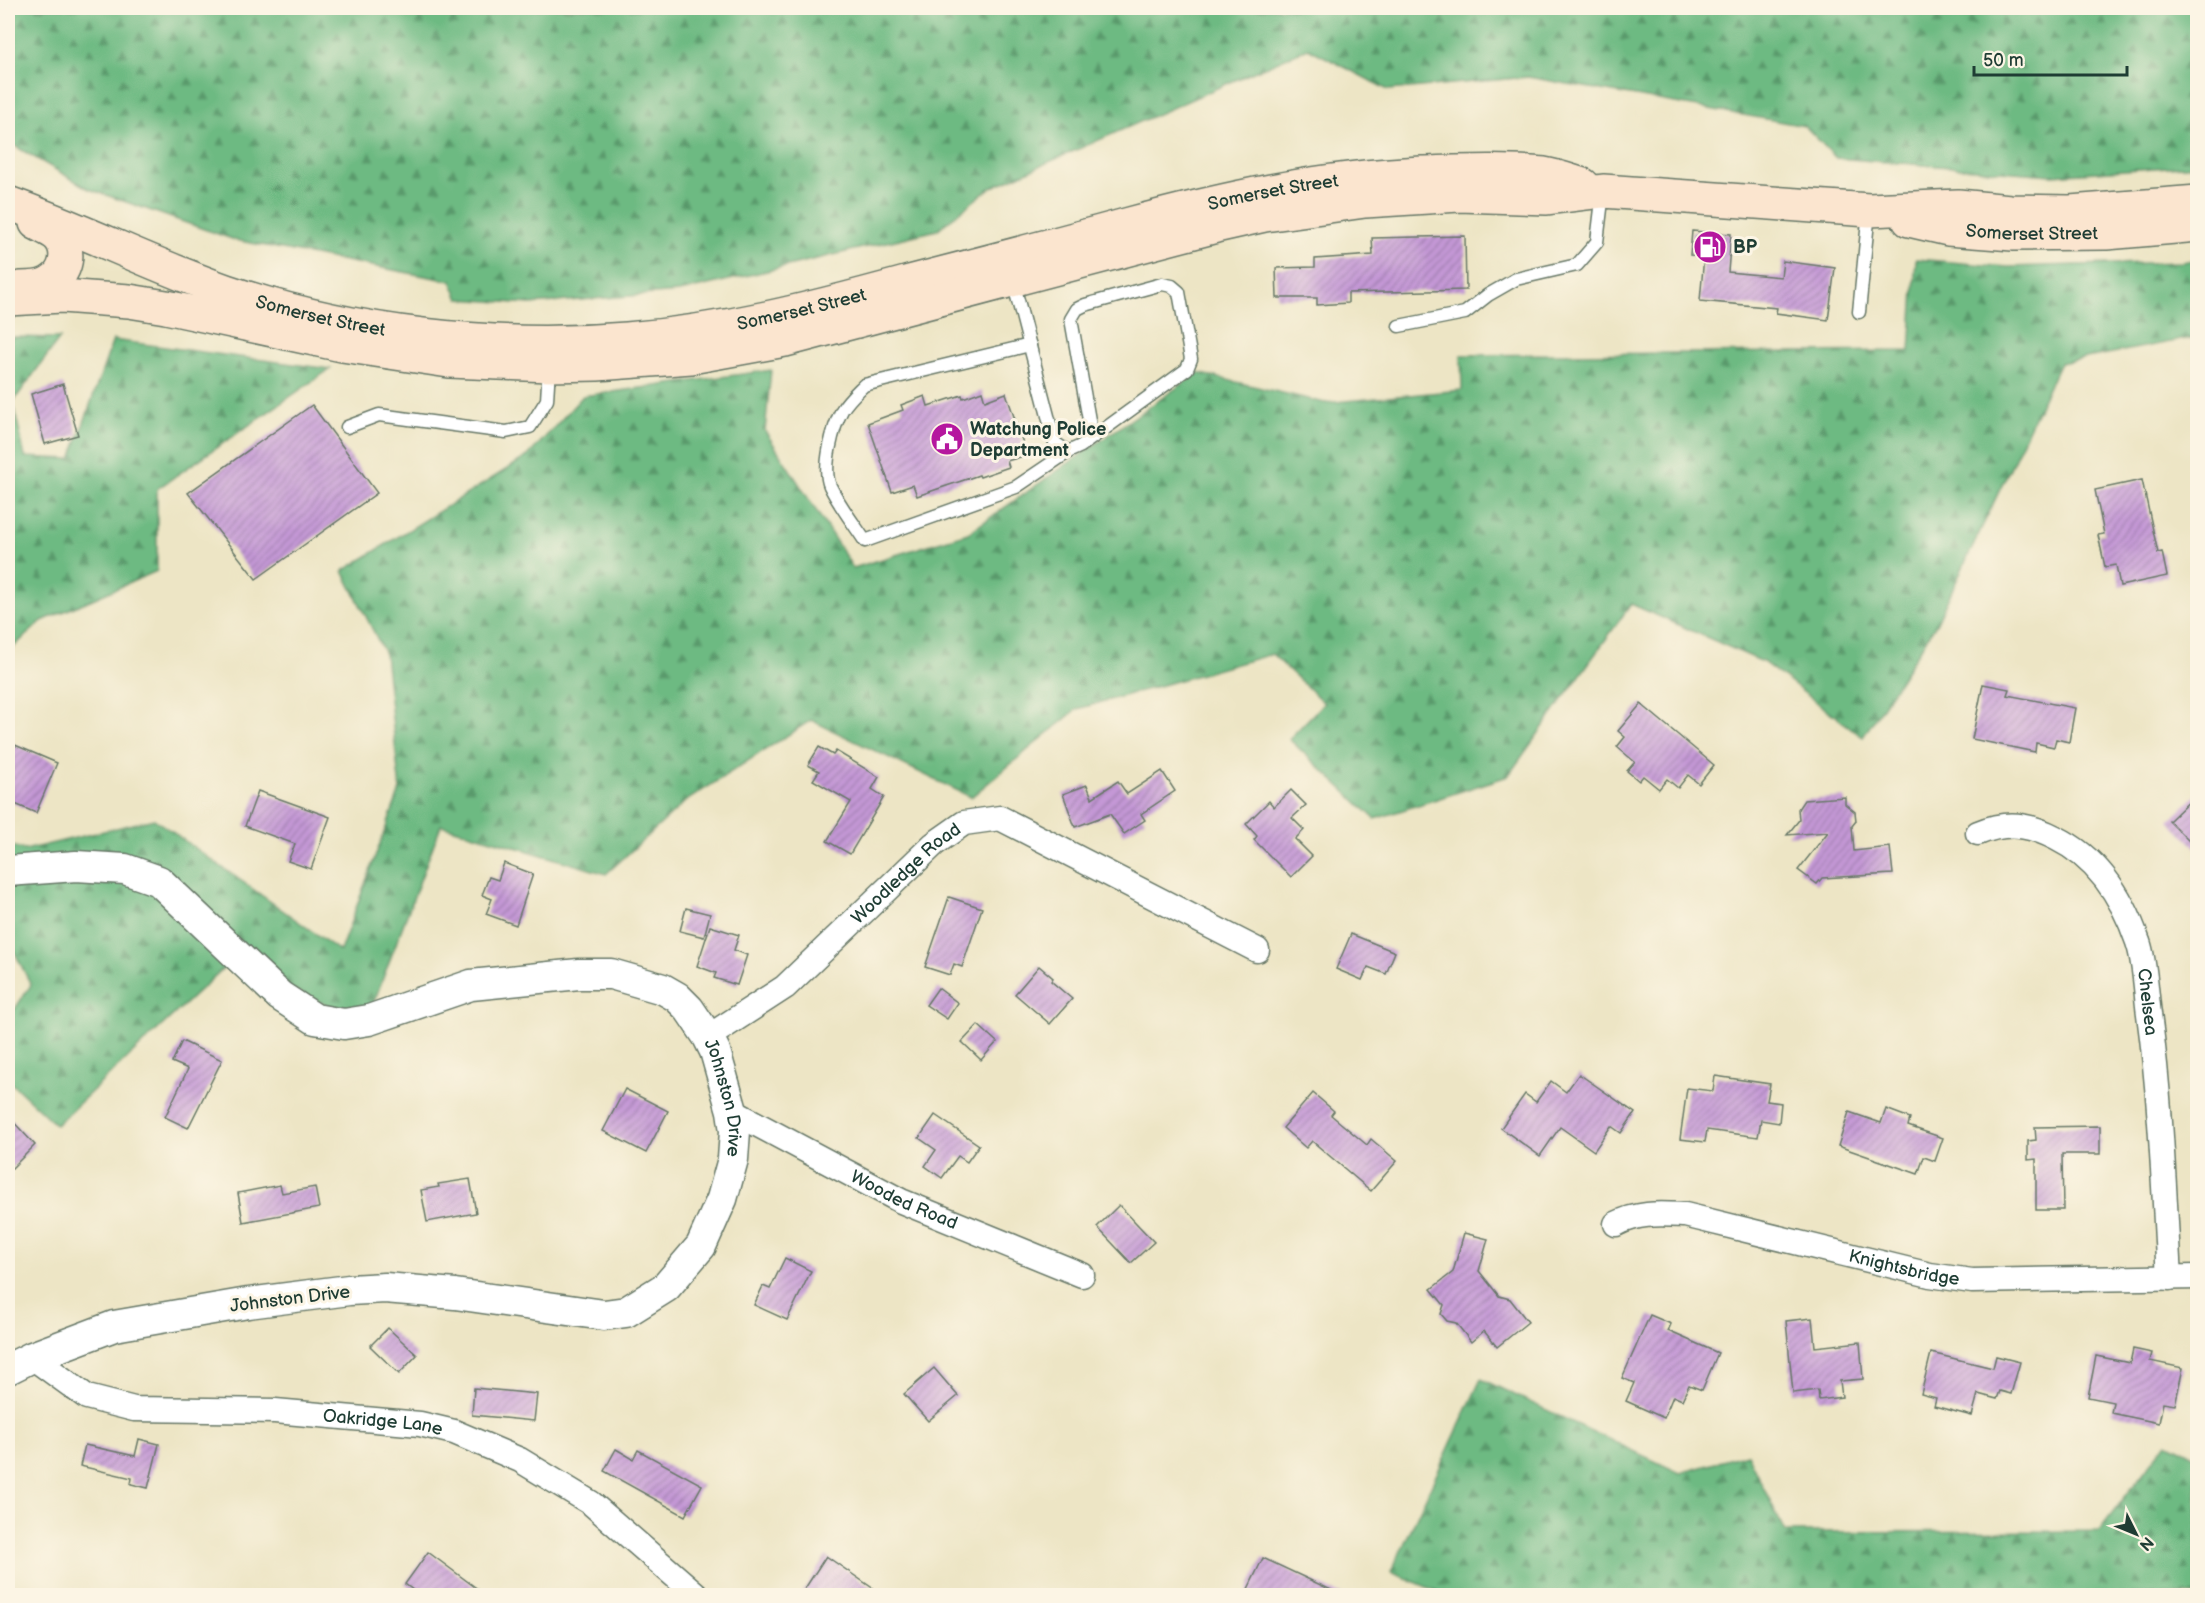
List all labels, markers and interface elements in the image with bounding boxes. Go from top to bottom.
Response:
scale bar [1974,39,2127,77]
text: 50 m [1983,50,2024,71]
street label: Somerset Street [1206,170,1340,215]
street label: Somerset Street [1965,220,2099,245]
fuel station icon: BP [1692,229,1728,265]
place label: BP [1733,237,1758,258]
street label: Somerset Street [735,284,869,334]
street label: Somerset Street [253,291,387,340]
place label: Watchung Police Department [970,419,1106,461]
public building icon: Watchung Police Department [929,421,965,457]
street label: Woodledge Road [847,818,965,928]
street label: Chelsea [2134,967,2162,1037]
street label: Johnston Drive [700,1035,746,1158]
street label: Wooded Road [847,1166,961,1234]
street label: Knightsbridge [1847,1245,1961,1290]
street label: Johnston Drive [229,1281,352,1317]
street label: Oakridge Lane [322,1405,445,1440]
north arrow [2106,1504,2166,1564]
text: N [2135,1532,2157,1554]

